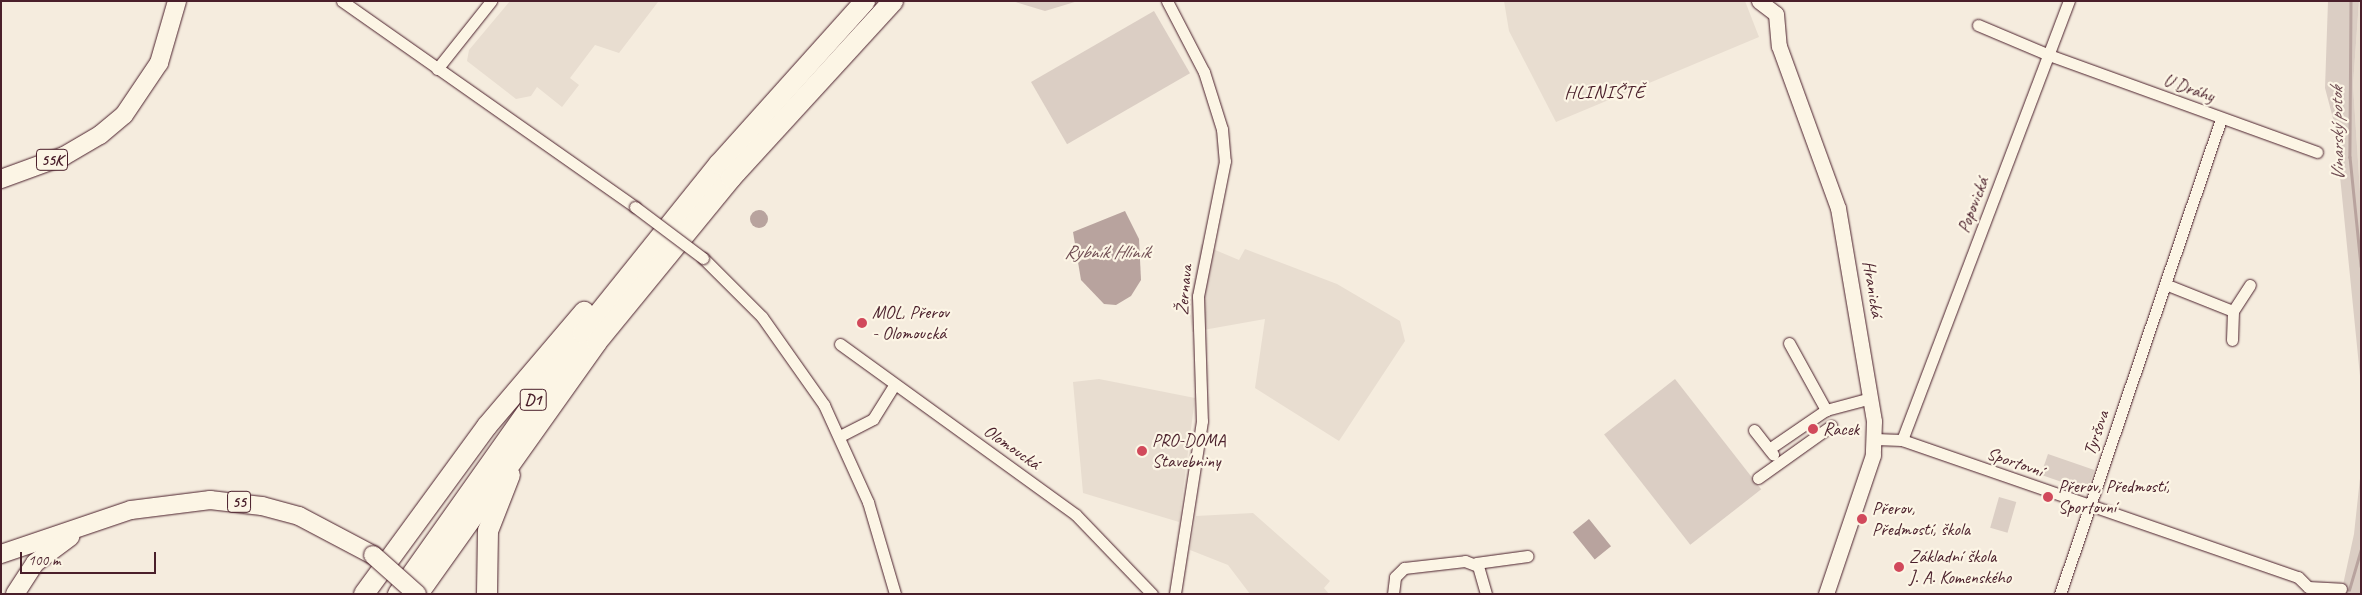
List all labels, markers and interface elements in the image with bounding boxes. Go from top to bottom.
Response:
street label: U Dráhy [2161,69,2217,107]
district label: HLINIŠTĚ [1563,82,1647,104]
water label: Vinarský potok [2326,87,2350,181]
road number: 55K [36,146,68,174]
street label: Popovická [1953,174,1993,236]
water label: Rybník Hliník [1064,242,1150,264]
street label: Hranická [1858,259,1888,319]
street label: Žernava [1171,264,1197,316]
place label: MOL, Přerov - Olomoucká [872,302,949,344]
marker: MOL, Přerov - Olomoucká [856,317,868,329]
road number: D1 [519,386,547,414]
street label: Tyršova [2078,408,2114,458]
place label: Racek [1823,418,1859,440]
street label: Olomoucká [980,420,1044,474]
marker: Racek [1807,423,1819,435]
place label: PRO-DOMA Stavebniny [1152,430,1225,472]
street label: Sportovní [1984,442,2046,482]
marker: PRO-DOMA Stavebniny [1136,445,1148,457]
place label: Přerov, Předmostí, Sportovní [2058,476,2170,518]
road number: 55 [226,488,252,516]
marker: Přerov, Předmostí, Sportovní [2042,491,2054,503]
place label: Přerov, Předmostí, škola [1872,498,1970,540]
marker: Přerov, Předmostí, škola [1856,513,1868,525]
scale bar [22,542,159,574]
place label: Základní škola J. A. Komenského [1909,546,2011,588]
text: 100 m [28,551,60,570]
marker: Základní škola J. A. Komenského [1893,561,1905,573]

